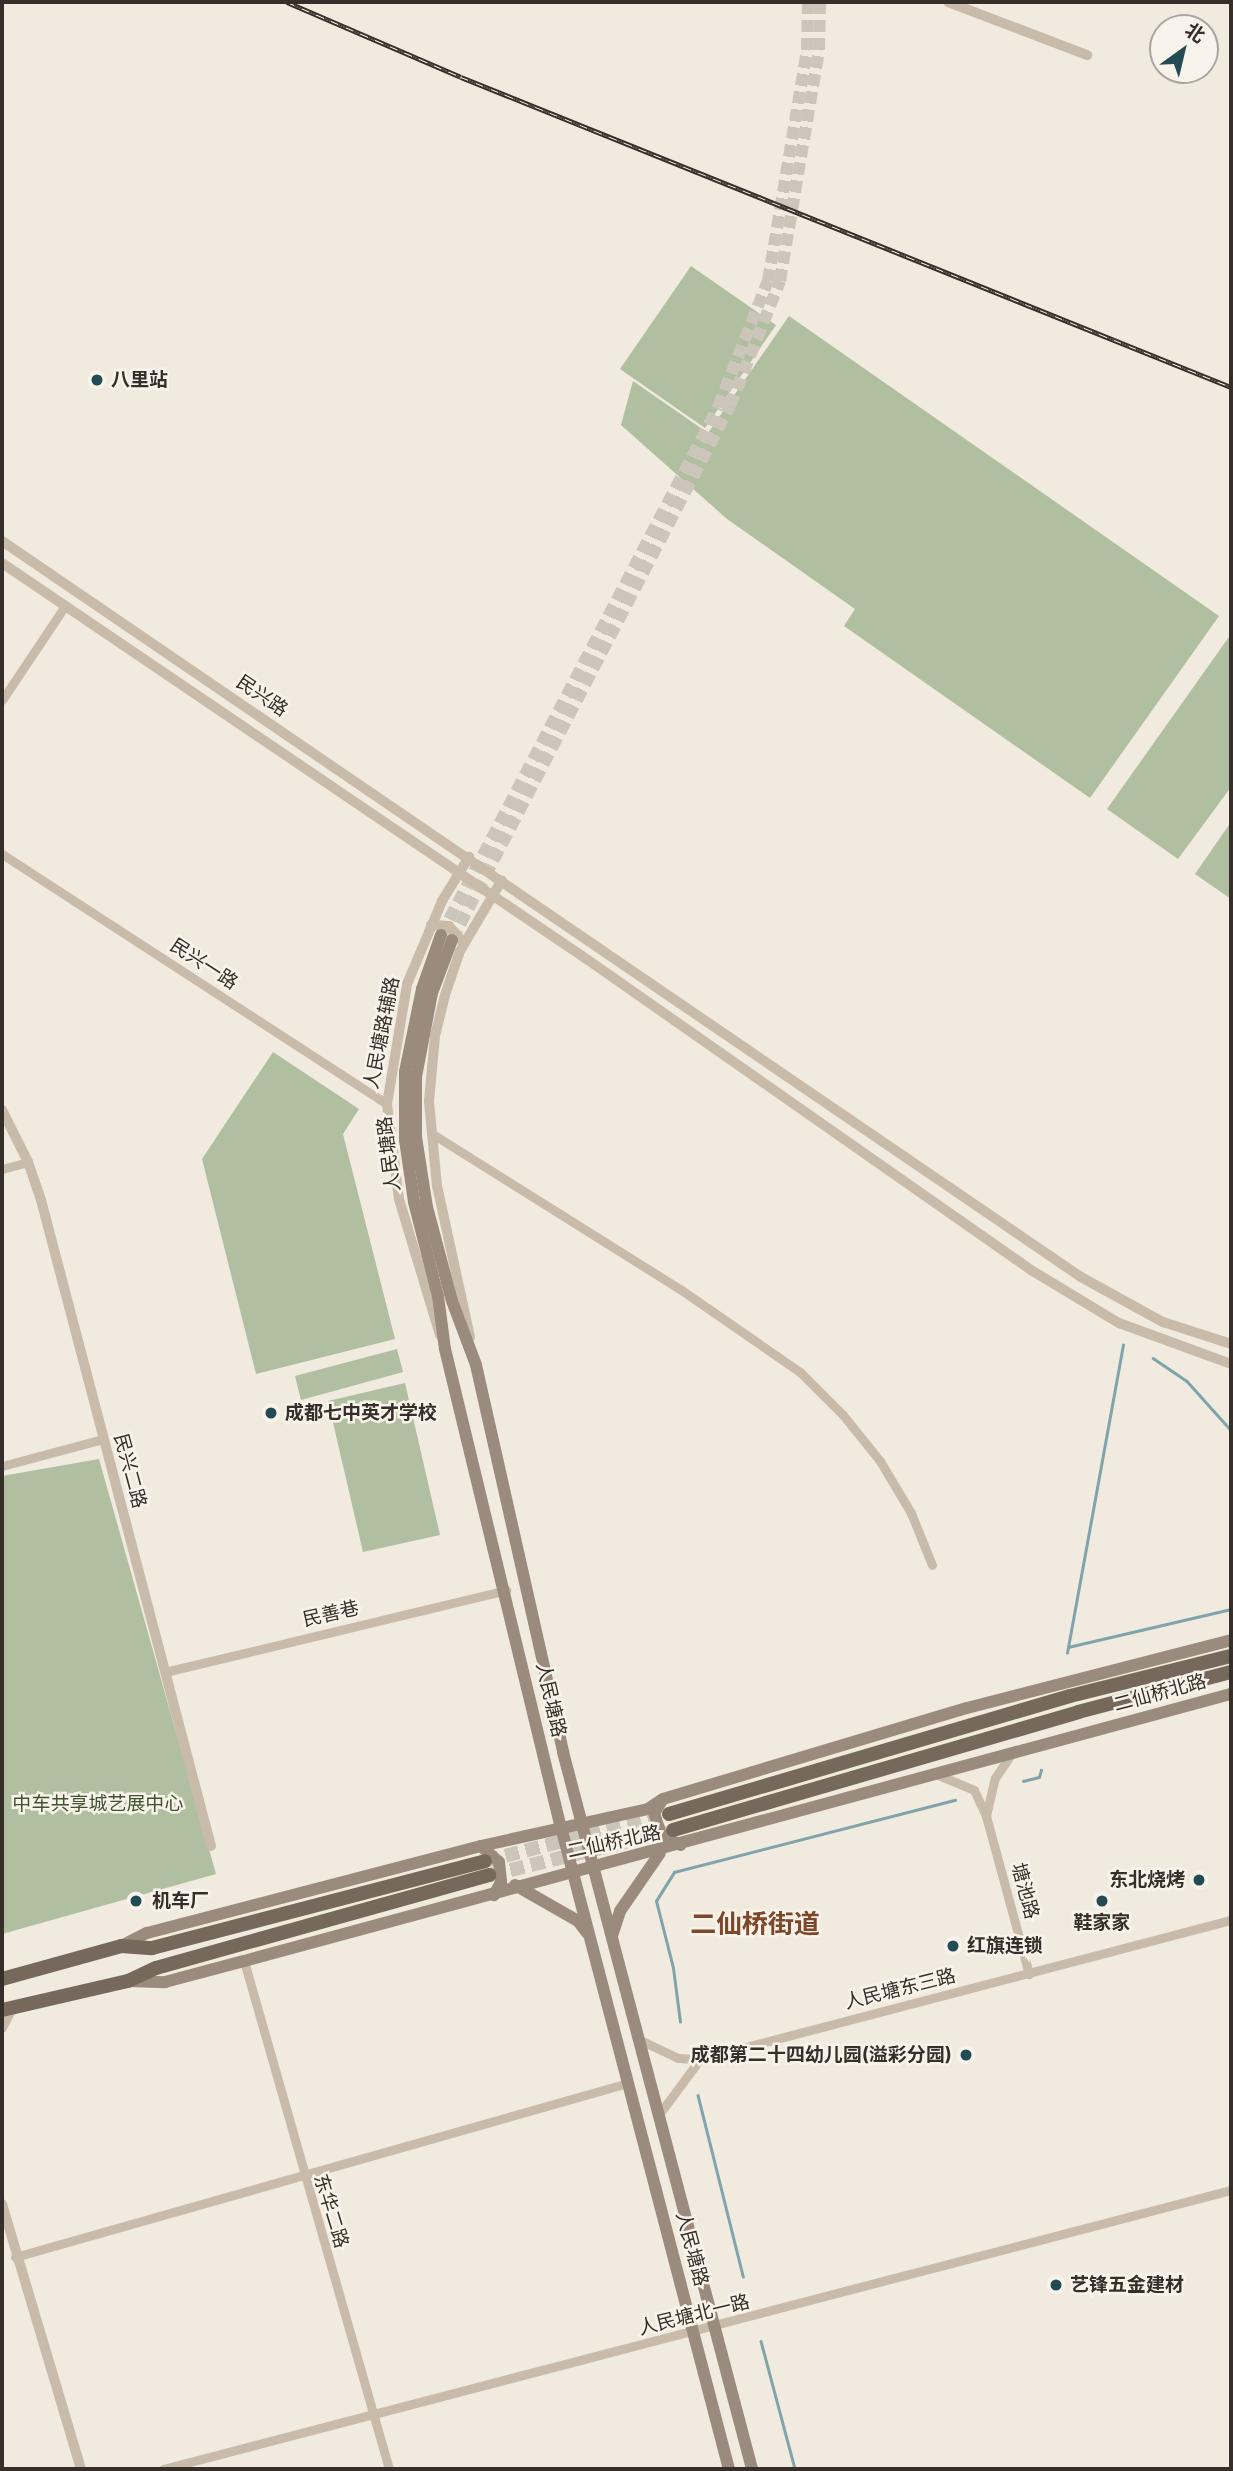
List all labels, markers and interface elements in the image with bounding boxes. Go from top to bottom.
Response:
north arrow [1149,14,1219,84]
text: 北 [1181,18,1209,48]
place label: 八里站 [111,369,168,391]
marker: 八里站 [89,372,105,388]
street label: 民兴路 [232,671,292,721]
street label: 民兴一路 [166,934,242,994]
street label: 人民塘路辅路 [360,975,404,1091]
street label: 人民塘路 [373,1115,405,1193]
place label: 成都七中英才学校 [285,1402,437,1424]
marker: 成都七中英才学校 [263,1405,279,1421]
street label: 民兴二路 [109,1431,151,1511]
street label: 民善巷 [301,1596,361,1632]
street label: 人民塘路 [531,1660,571,1740]
street label: 二仙桥北路 [1111,1670,1209,1716]
park label: 中车共享城艺展中心 [13,1793,183,1815]
street label: 二仙桥北路 [565,1821,663,1863]
street label: 塘池路 [1007,1861,1043,1921]
place label: 东北烧烤 [1109,1869,1185,1891]
marker: 东北烧烤 [1191,1872,1207,1888]
place label: 机车厂 [152,1890,209,1912]
marker: 机车厂 [126,1891,146,1911]
marker: 鞋家家 [1094,1893,1110,1909]
district label: 二仙桥街道 [690,1908,820,1940]
place label: 鞋家家 [1074,1912,1130,1934]
place label: 红旗连锁 [967,1935,1043,1957]
marker: 红旗连锁 [945,1938,961,1954]
street label: 人民塘东三路 [842,1964,958,2014]
place label: 成都第二十四幼儿园(溢彩分园) [691,2044,952,2066]
marker: 成都第二十四幼儿园(溢彩分园) [958,2047,974,2063]
street label: 东华二路 [309,2171,353,2251]
street label: 人民塘路 [671,2209,713,2289]
place label: 艺锋五金建材 [1070,2274,1184,2296]
marker: 艺锋五金建材 [1048,2277,1064,2293]
street label: 人民塘北一路 [636,2290,752,2340]

